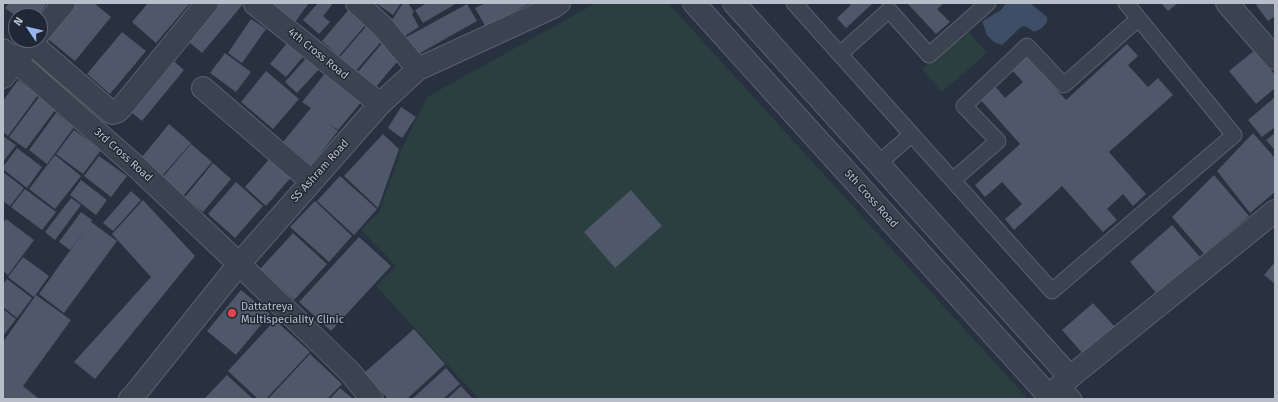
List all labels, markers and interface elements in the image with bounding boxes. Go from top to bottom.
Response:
north arrow [8,8,48,48]
text: N [11,15,26,28]
street label: 4th Cross Road [285,26,351,82]
street label: 3rd Cross Road [91,125,155,185]
street label: SS Ashram Road [288,137,352,205]
street label: 5th Cross Road [841,167,901,231]
place label: Dattatreya Multispeciality Clinic [241,300,344,326]
marker: Dattatreya Multispeciality Clinic [226,307,238,319]

